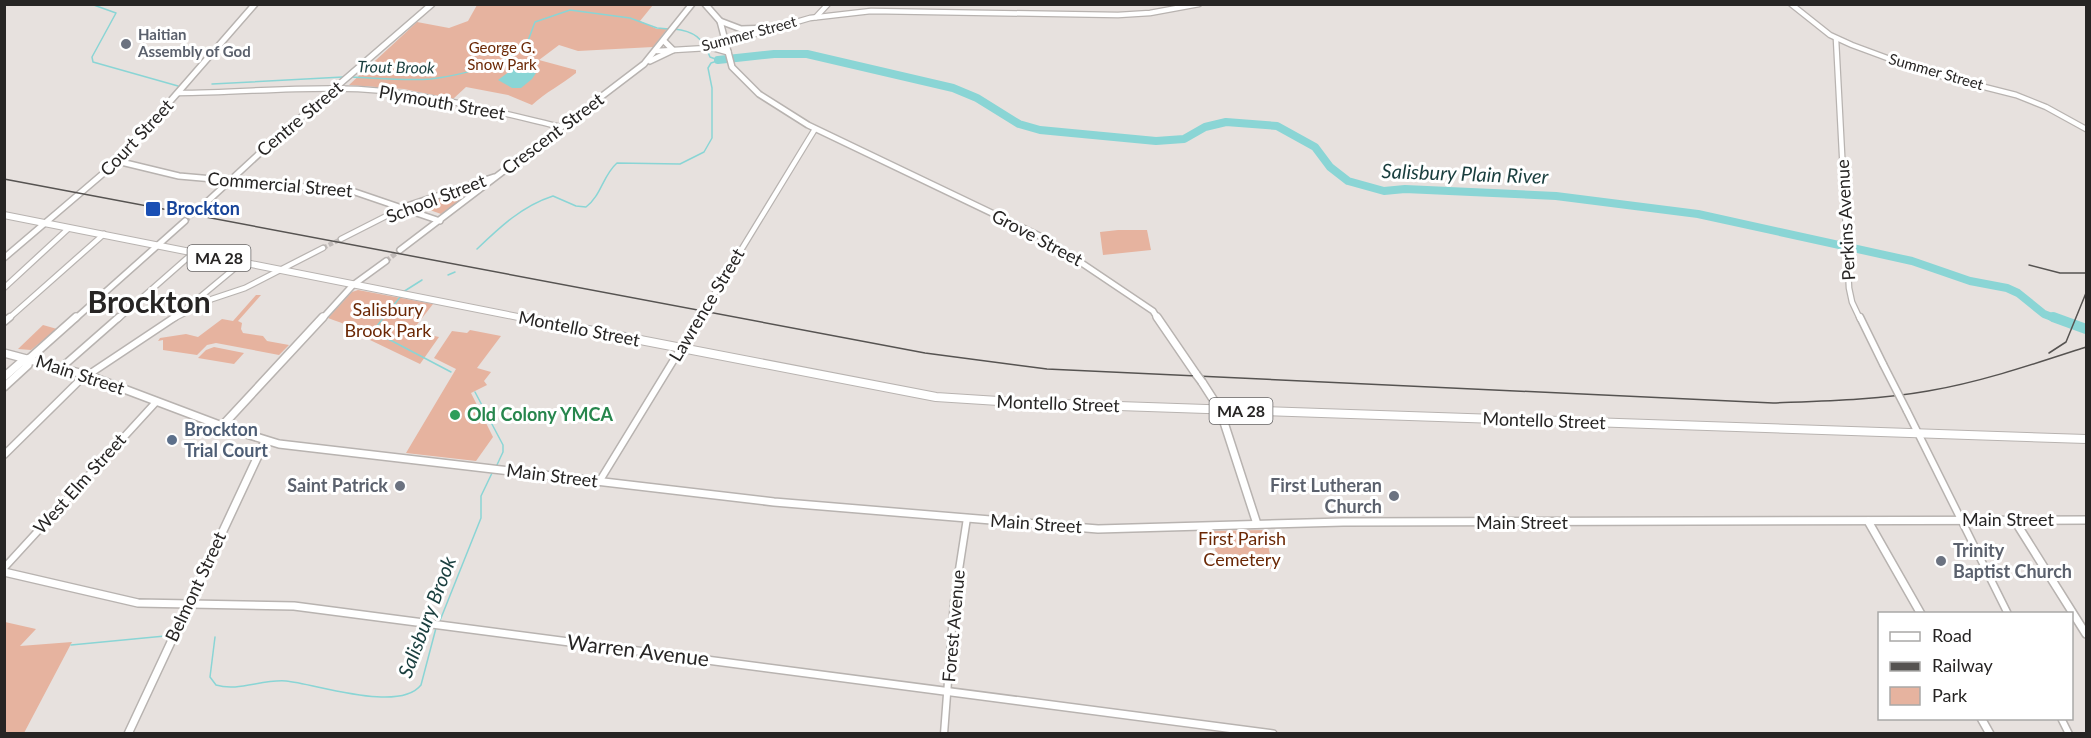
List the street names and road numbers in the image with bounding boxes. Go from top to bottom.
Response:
street label: Summer Street [699,12,799,54]
street label: Summer Street [1887,49,1986,93]
street label: Centre Street [252,76,347,161]
street label: Plymouth Street [377,80,508,124]
street label: Crescent Street [497,87,608,179]
street label: Court Street [95,94,178,180]
street label: Perkins Avenue [1831,159,1859,281]
street label: Commercial Street [207,167,354,201]
street label: School Street [383,169,489,227]
street label: Grove Street [988,204,1087,270]
street label: Lawrence Street [664,244,749,365]
road number: MA 28 [188,245,250,271]
street label: Montello Street [517,305,642,351]
street label: Main Street [33,349,128,399]
street label: Montello Street [996,390,1121,416]
road number: MA 28 [1210,398,1272,424]
street label: Montello Street [1482,407,1607,433]
street label: West Elm Street [28,428,130,538]
street label: Main Street [505,458,600,492]
street label: Main Street [1962,508,2054,530]
street label: Main Street [990,509,1083,537]
street label: Main Street [1476,511,1568,533]
street label: Belmont Street [160,528,230,645]
street label: Forest Avenue [937,569,969,683]
street label: Warren Avenue [566,628,711,671]

